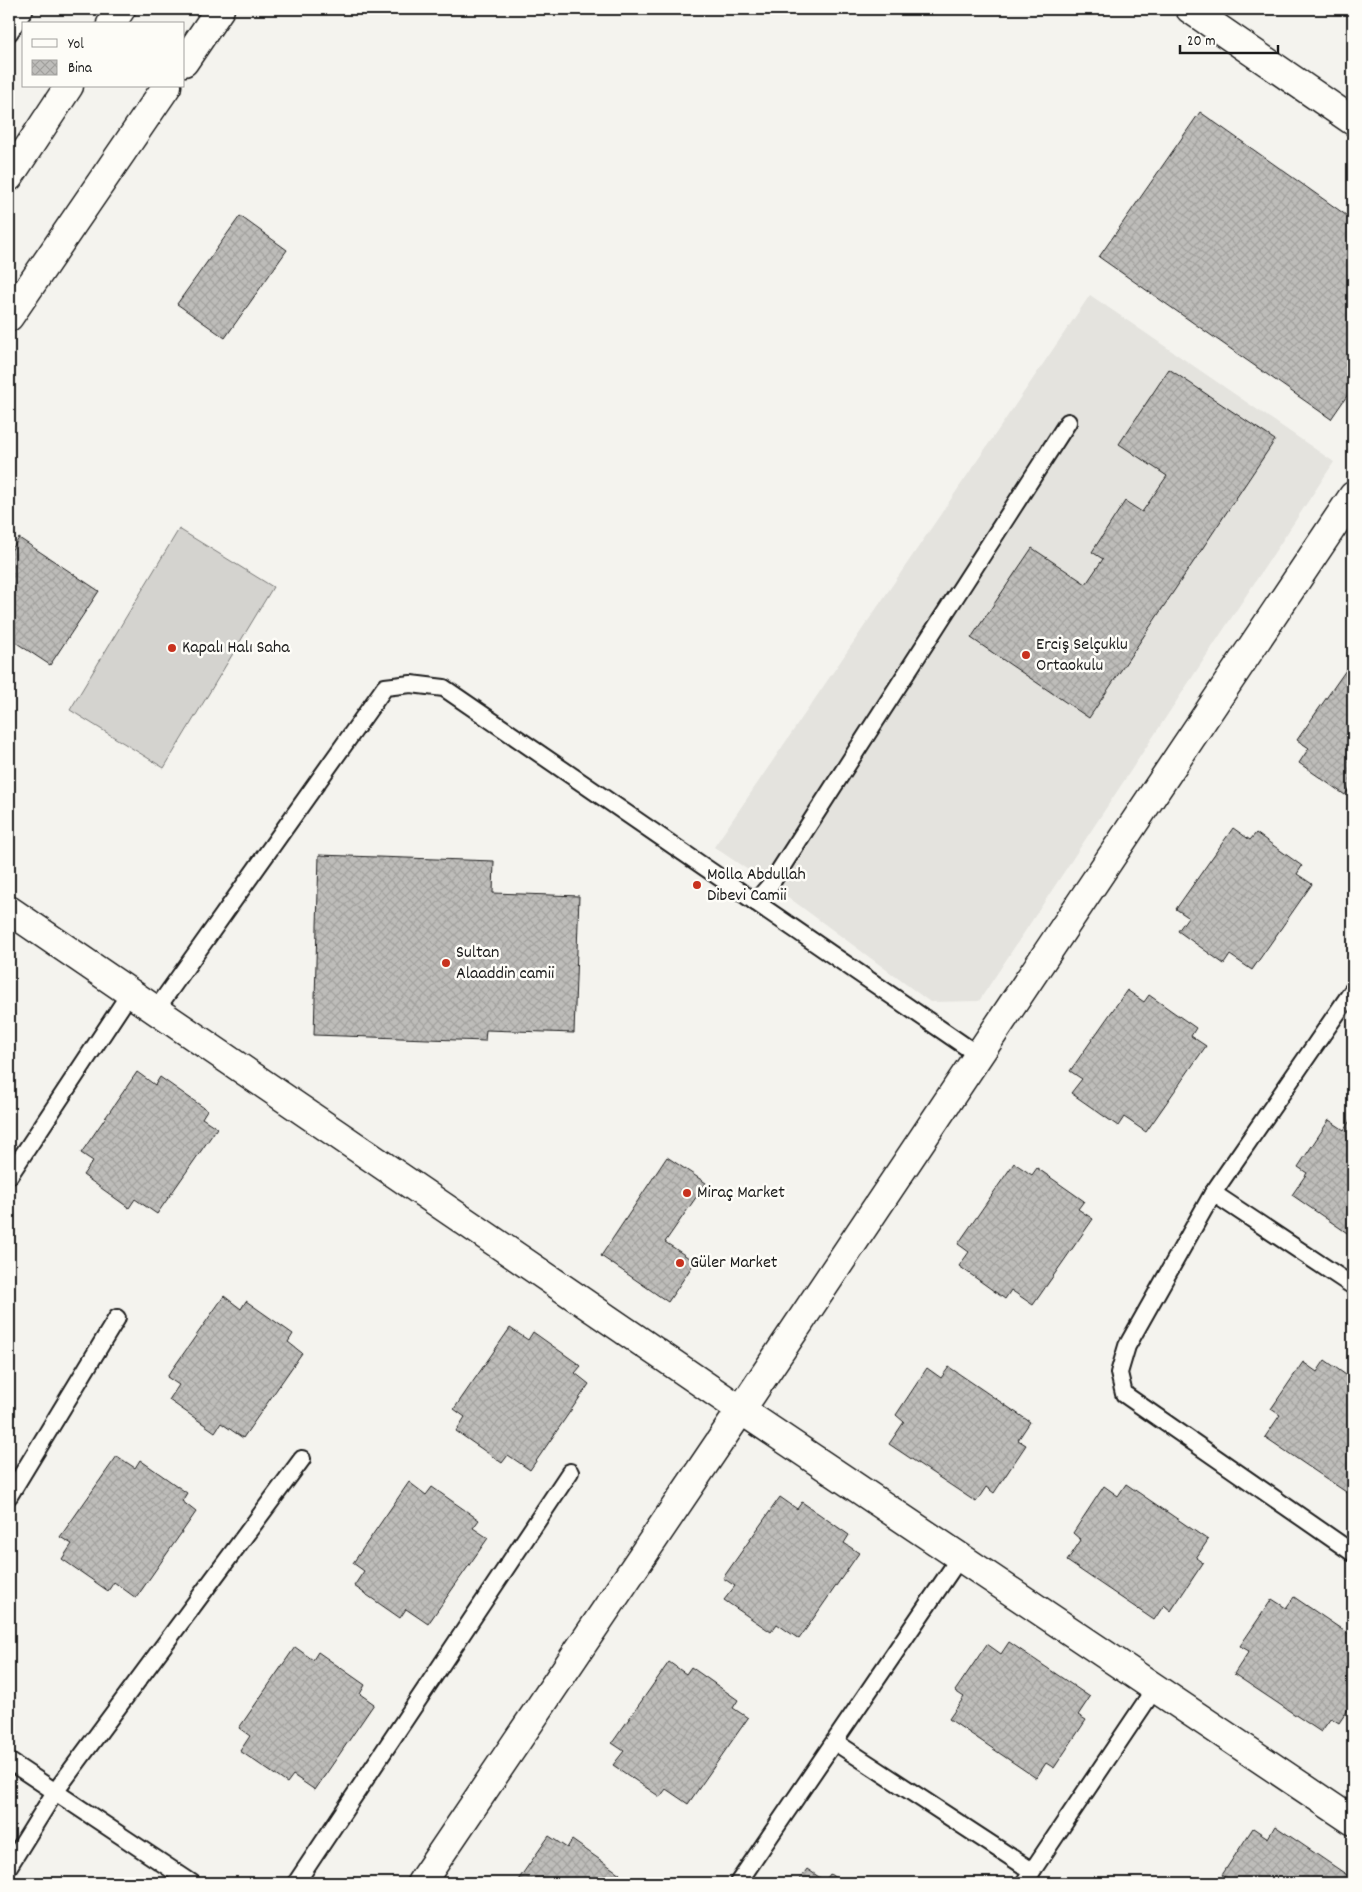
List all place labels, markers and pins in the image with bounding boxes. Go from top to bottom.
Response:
place label: Erciş Selçuklu Ortaokulu [1036,633,1128,679]
place label: Kapalı Halı Saha [182,636,290,661]
marker: Kapalı Halı Saha [166,642,178,654]
marker: Erciş Selçuklu Ortaokulu [1020,649,1032,661]
place label: Molla Abdullah Dibevi Camii [707,863,806,909]
marker: Molla Abdullah Dibevi Camii [691,879,703,891]
place label: Sultan Alaaddin camii [456,941,554,987]
marker: Sultan Alaaddin camii [440,957,452,969]
place label: Miraç Market [697,1181,785,1206]
marker: Miraç Market [681,1187,693,1199]
place label: Güler Market [690,1251,778,1276]
marker: Güler Market [674,1257,686,1269]

